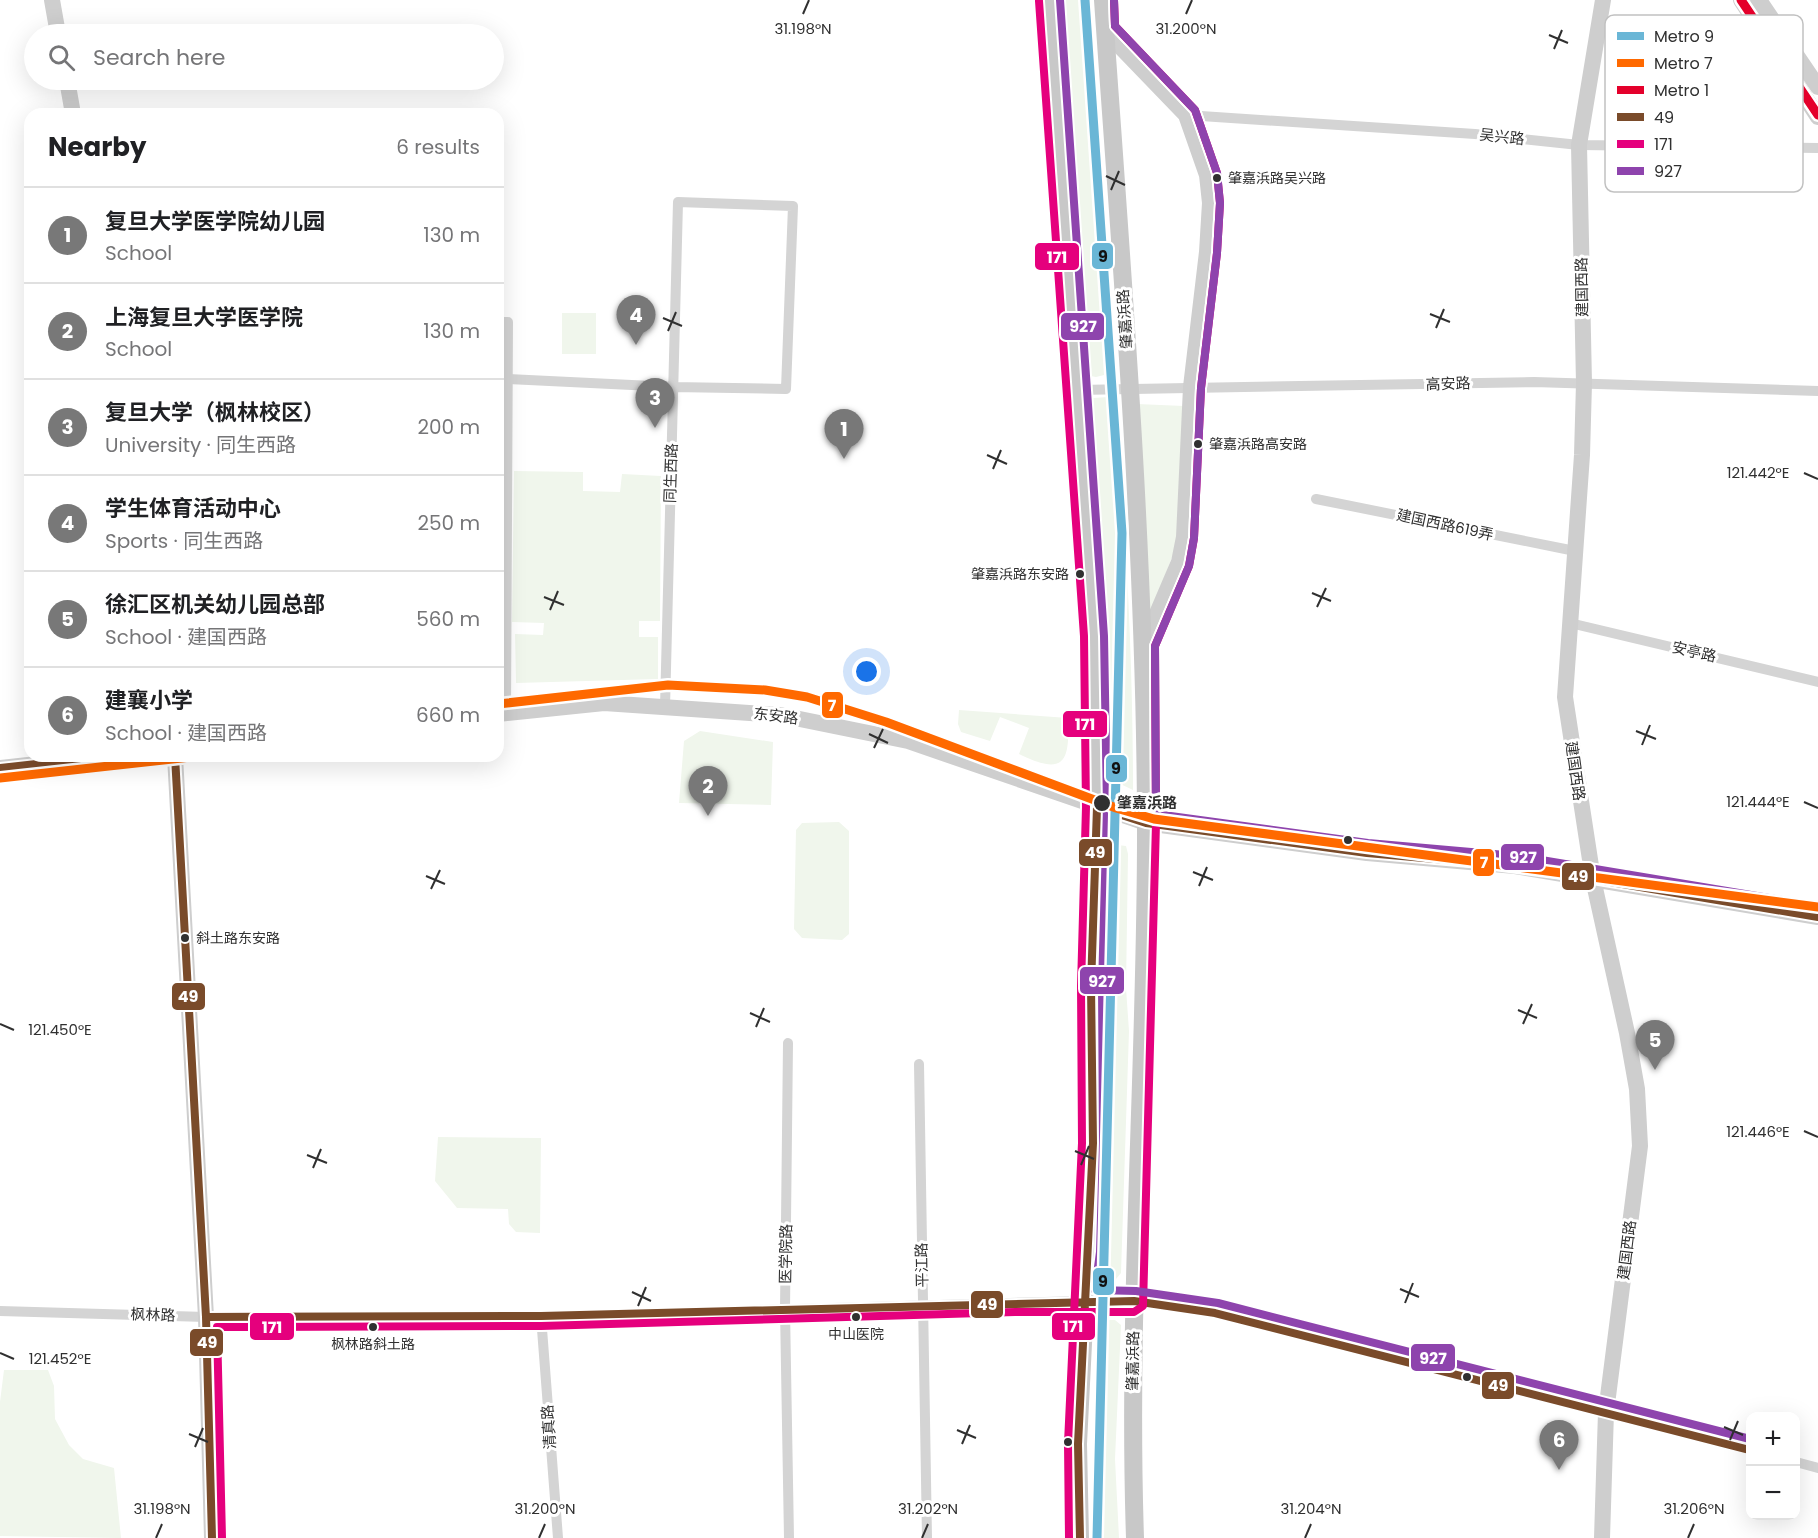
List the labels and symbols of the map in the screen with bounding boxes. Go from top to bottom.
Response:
legend [1605,15,1803,192]
text: 31.198°N [774,18,832,39]
text: 31.200°N [1156,18,1216,39]
text: Metro 9 [1654,25,1714,48]
text: Metro 7 [1654,52,1713,75]
text: Metro 1 [1654,79,1709,102]
text: 49 [1654,106,1674,129]
street label: 吴兴路 [1479,124,1526,149]
text: 171 [1654,133,1673,156]
text: 927 [1654,160,1682,183]
place label: 肇嘉浜路吴兴路 [1228,168,1326,188]
marker: 肇嘉浜路吴兴路 [1211,172,1223,184]
line badge: 171 [1034,242,1080,271]
line badge: 9 [1091,242,1114,270]
text: 9 [1098,245,1108,268]
text: 171 [1047,246,1067,269]
street label: 建国西路 [1570,257,1593,317]
street label: 肇嘉浜路 [1112,288,1137,350]
pin: 4 [616,296,656,345]
line badge: 927 [1060,312,1105,341]
text: 927 [1069,315,1097,338]
street label: 高安路 [1425,372,1471,395]
pin: 3 [636,378,674,428]
pin: 1 [824,410,864,459]
place label: 肇嘉浜路高安路 [1209,434,1307,454]
marker: 肇嘉浜路高安路 [1192,438,1204,450]
street label: 同生西路 [659,443,682,503]
text: 121.442°E [1727,462,1789,483]
street label: 建国西路619弄 [1395,504,1496,545]
place label: 肇嘉浜路东安路 [971,564,1069,584]
marker: 肇嘉浜路东安路 [1074,568,1086,580]
street label: 安亭路 [1670,636,1718,667]
your location [852,657,881,686]
line badge: 7 [821,691,844,719]
text: 7 [828,694,837,717]
street label: 东安路 [752,702,800,729]
line badge: 171 [1062,710,1108,738]
text: 171 [1075,713,1095,736]
street label: 建国西路 [1561,740,1590,802]
line badge: 9 [1105,754,1128,783]
text: 9 [1111,757,1121,780]
pin: 2 [688,766,728,816]
text: 121.444°E [1726,791,1790,812]
place label: 肇嘉浜路 [1117,792,1177,813]
marker: 肇嘉浜路 [1092,793,1112,813]
unlabelled marker [1342,834,1354,846]
line badge: 49 [1078,838,1113,867]
text: 49 [1085,841,1105,864]
line badge: 927 [1500,843,1545,871]
text: 927 [1509,846,1537,869]
line badge: 7 [1472,848,1495,877]
text: 7 [1480,851,1489,874]
line badge: 49 [1561,862,1595,891]
text: 49 [1568,865,1588,888]
place label: 斜土路东安路 [196,928,280,948]
marker: 斜土路东安路 [179,932,191,944]
line badge: 927 [1079,966,1125,995]
text: 927 [1088,970,1116,993]
line badge: 49 [171,982,206,1011]
text: 49 [178,985,198,1008]
text: 121.450°E [28,1019,92,1040]
pin: 5 [1636,1020,1674,1070]
text: 121.446°E [1726,1121,1790,1142]
street label: 建国西路 [1612,1219,1641,1281]
street label: 医学院路 [774,1224,797,1284]
street label: 平江路 [911,1242,932,1288]
line badge: 9 [1092,1267,1115,1296]
text: 9 [1098,1270,1108,1293]
line badge: 49 [970,1290,1004,1319]
text: 49 [977,1293,997,1316]
street label: 枫林路 [130,1303,176,1326]
marker: 中山医院 [850,1311,862,1323]
line badge: 171 [249,1312,295,1341]
line badge: 171 [1051,1312,1096,1341]
text: 171 [1063,1315,1083,1338]
text: 171 [262,1316,282,1339]
marker: 枫林路斜土路 [367,1321,379,1333]
place label: 中山医院 [828,1324,884,1344]
line badge: 49 [189,1328,224,1357]
text: 49 [197,1331,217,1354]
street label: 肇嘉浜路 [1121,1331,1144,1391]
place label: 枫林路斜土路 [331,1334,415,1354]
line badge: 927 [1410,1343,1456,1372]
text: 927 [1419,1347,1447,1370]
text: 121.452°E [29,1348,91,1369]
unlabelled marker [1461,1371,1473,1383]
line badge: 49 [1481,1371,1515,1400]
text: 49 [1488,1374,1508,1397]
street label: 清真路 [536,1404,561,1450]
pin: 6 [1540,1420,1578,1470]
unlabelled marker [1062,1436,1074,1448]
text: 31.198°N [133,1498,191,1519]
text: 31.200°N [515,1498,575,1519]
text: 31.202°N [898,1498,958,1519]
text: 31.204°N [1281,1498,1341,1519]
text: 31.206°N [1663,1498,1725,1519]

